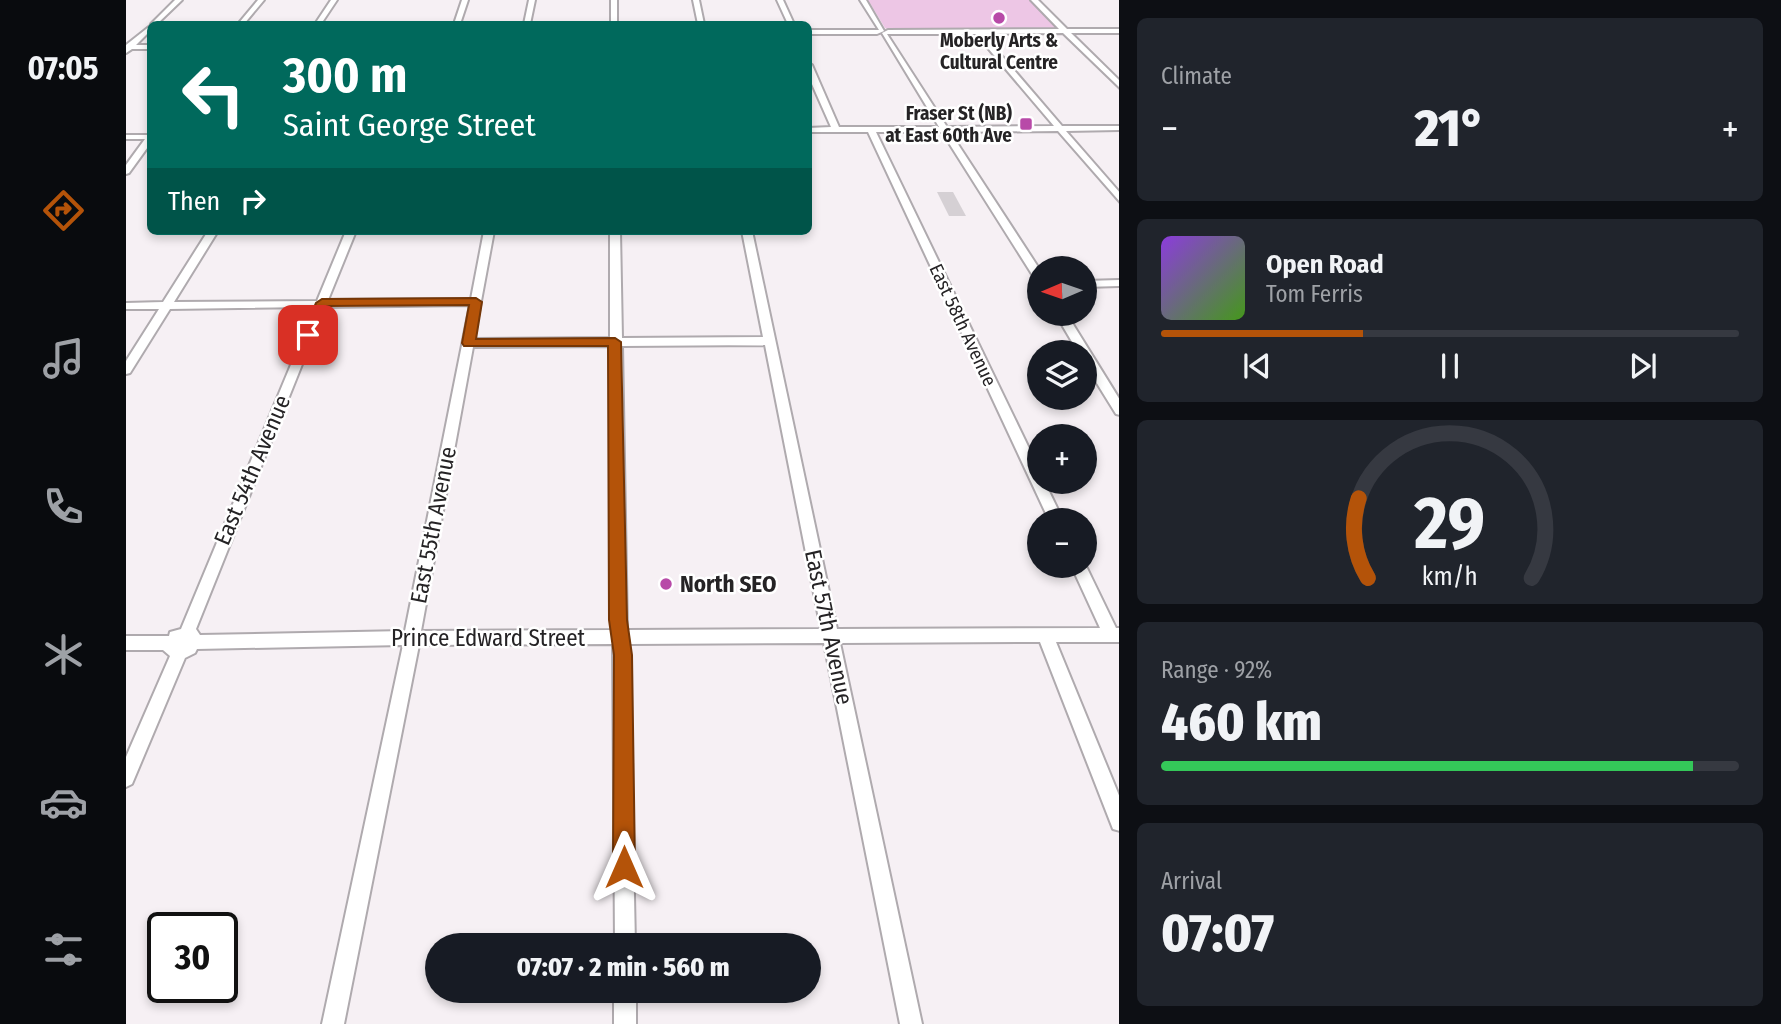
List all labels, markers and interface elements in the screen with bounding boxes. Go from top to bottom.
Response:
marker: Moberly Arts & Cultural Centre [991,10,1007,26]
place label: Moberly Arts & Cultural Centre [940,29,1058,74]
text: 300 m [283,46,407,105]
text: 07:05 [27,49,99,87]
icon: left [168,49,259,140]
text: Climate [1161,62,1232,90]
text: 21° [1415,97,1485,160]
place label: Fraser St (NB) at East 60th Ave [885,102,1012,147]
text: Saint George Street [283,106,536,144]
text: − [1161,106,1178,152]
text: + [1722,106,1739,152]
marker: Fraser St (NB) at East 60th Ave [1018,116,1034,132]
icon: right [234,182,272,220]
icon: directions [39,186,88,235]
text: Then [168,186,220,217]
text: Open Road [1266,249,1384,280]
north arrow [1027,256,1097,326]
map controls [1027,256,1097,578]
street label: East 58th Avenue [925,260,1001,390]
text: Tom Ferris [1266,280,1363,308]
pin [278,305,338,365]
icon: arrive [289,316,327,354]
icon: music [39,334,88,383]
button: layers [1027,340,1097,410]
icon: previous [1238,347,1276,385]
icon: pause [1431,347,1469,385]
icon: next [1624,347,1662,385]
street label: East 54th Avenue [208,391,296,549]
button: + [1027,424,1097,494]
street label: East 55th Avenue [404,444,462,606]
text: 29 [1414,480,1485,567]
icon: phone [39,482,88,531]
button: − [1027,508,1097,578]
street label: East 57th Avenue [799,547,859,707]
text: km/h [1422,562,1478,592]
place label: North SEO [680,570,776,598]
marker: North SEO [658,576,674,592]
street label: Prince Edward Street [391,624,585,652]
icon: climate [39,630,88,679]
text: Range · 92% [1161,656,1272,684]
text: 460 km [1161,691,1322,754]
icon: car [39,778,88,827]
position arrow [587,830,661,904]
text: Arrival [1161,867,1222,895]
text: 07:07 [1161,902,1274,965]
speed limit sign: 30 [147,912,238,1003]
icon: filters [39,925,88,974]
text: 07:07 · 2 min · 560 m [516,952,730,983]

